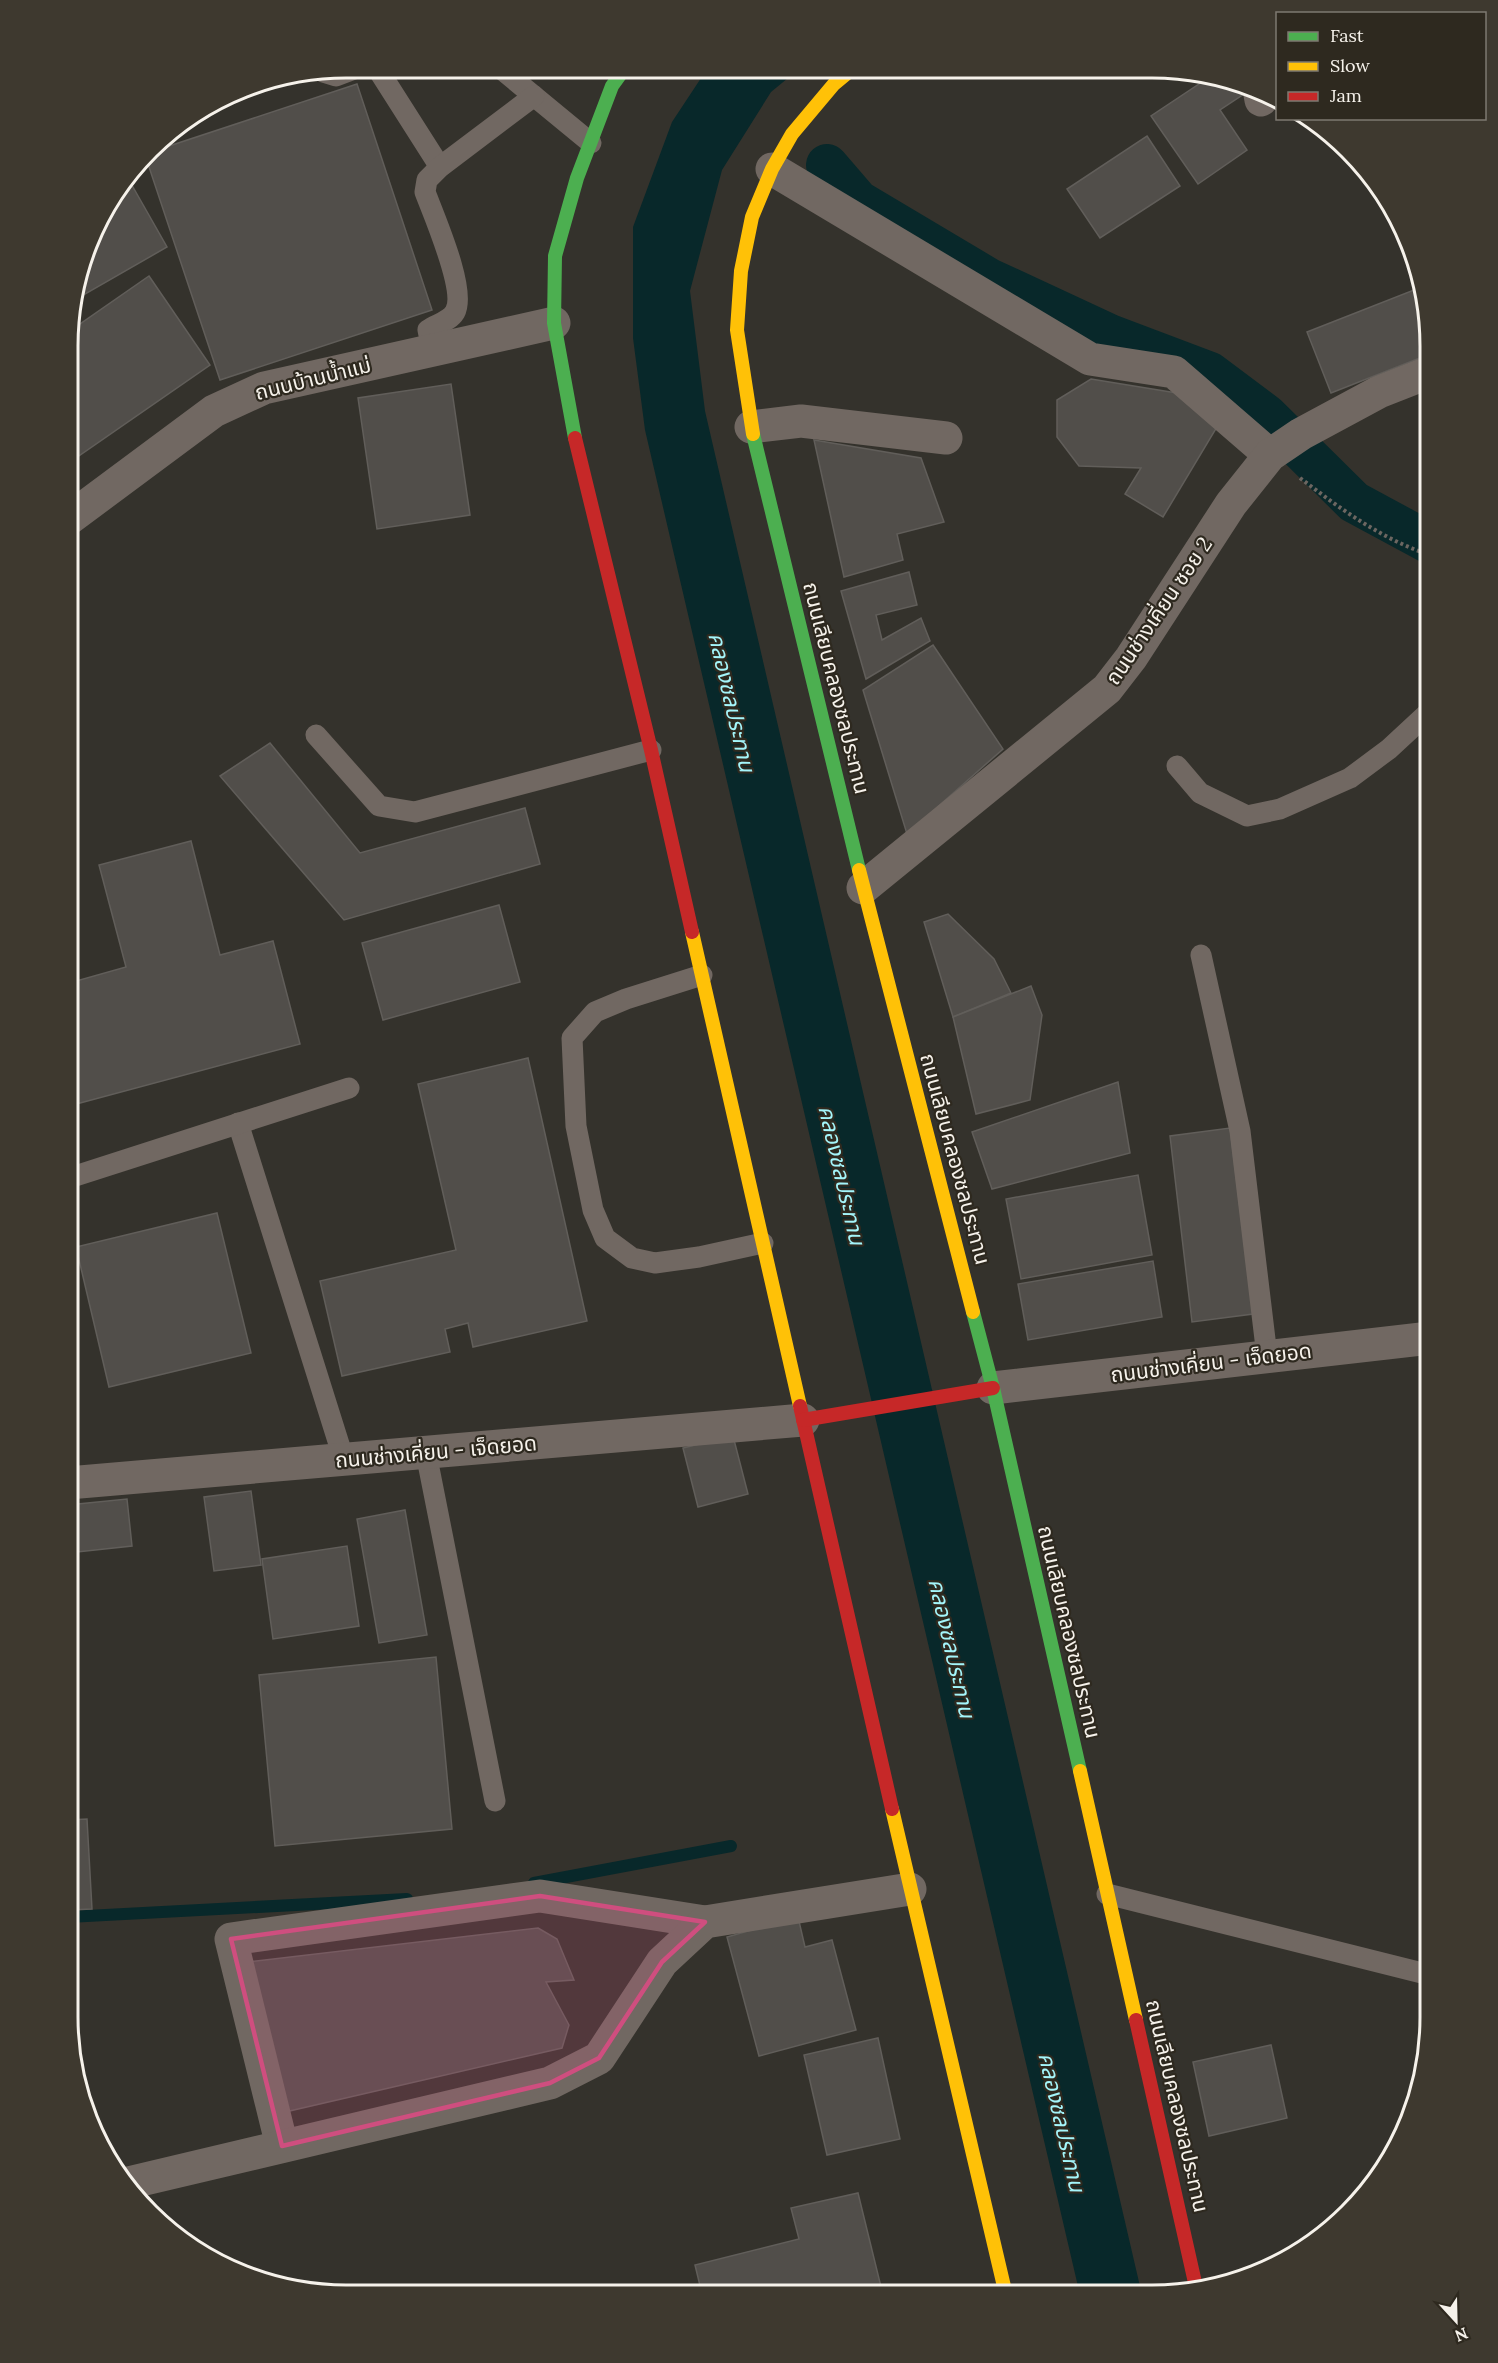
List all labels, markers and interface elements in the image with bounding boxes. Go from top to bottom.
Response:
legend [1276,12,1486,120]
text: Fast [1330,24,1364,47]
text: Slow [1330,54,1370,77]
text: Jam [1329,84,1362,107]
street label: ถนนบ้านน้ำแม่ [252,350,374,406]
street label: ถนนช่างเคี่ยน ซอย 2 [1098,531,1218,690]
street label: ถนนเลียบคลองชลประทาน [797,579,876,797]
water label: คลองชลประทาน [702,629,762,776]
street label: ถนนเลียบคลองชลประทาน [914,1050,997,1267]
water label: คลองชลประทาน [812,1102,872,1249]
street label: ถนนช่างเคี่ยน - เจ็ดยอด [1109,1336,1313,1388]
street label: ถนนช่างเคี่ยน - เจ็ดยอด [334,1428,538,1474]
street label: ถนนเลียบคลองชลประทาน [1032,1523,1107,1741]
water label: คลองชลประทาน [922,1575,982,1722]
street label: ถนนเลียบคลองชลประทาน [1140,1997,1215,2215]
water label: คลองชลประทาน [1032,2049,1092,2196]
north arrow [1426,2291,1486,2351]
text: N [1452,2323,1471,2346]

